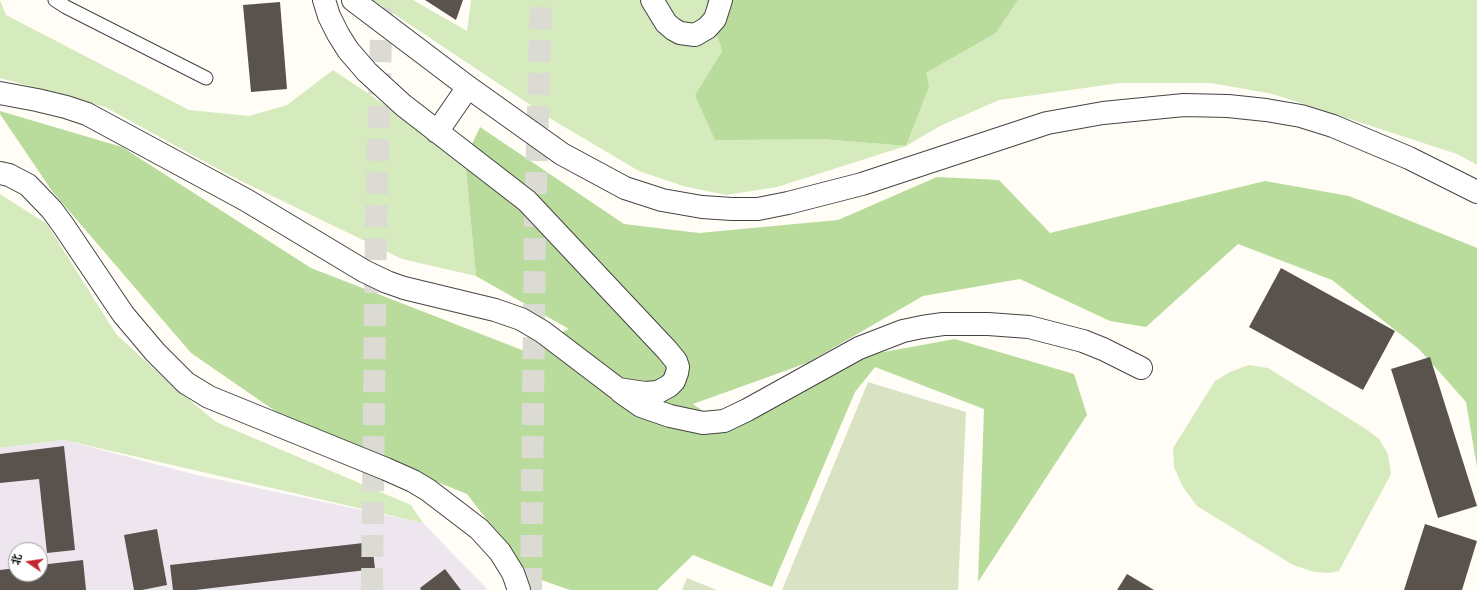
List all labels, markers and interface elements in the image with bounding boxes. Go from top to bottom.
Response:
north arrow [8,542,48,582]
text: 北 [9,553,24,566]

